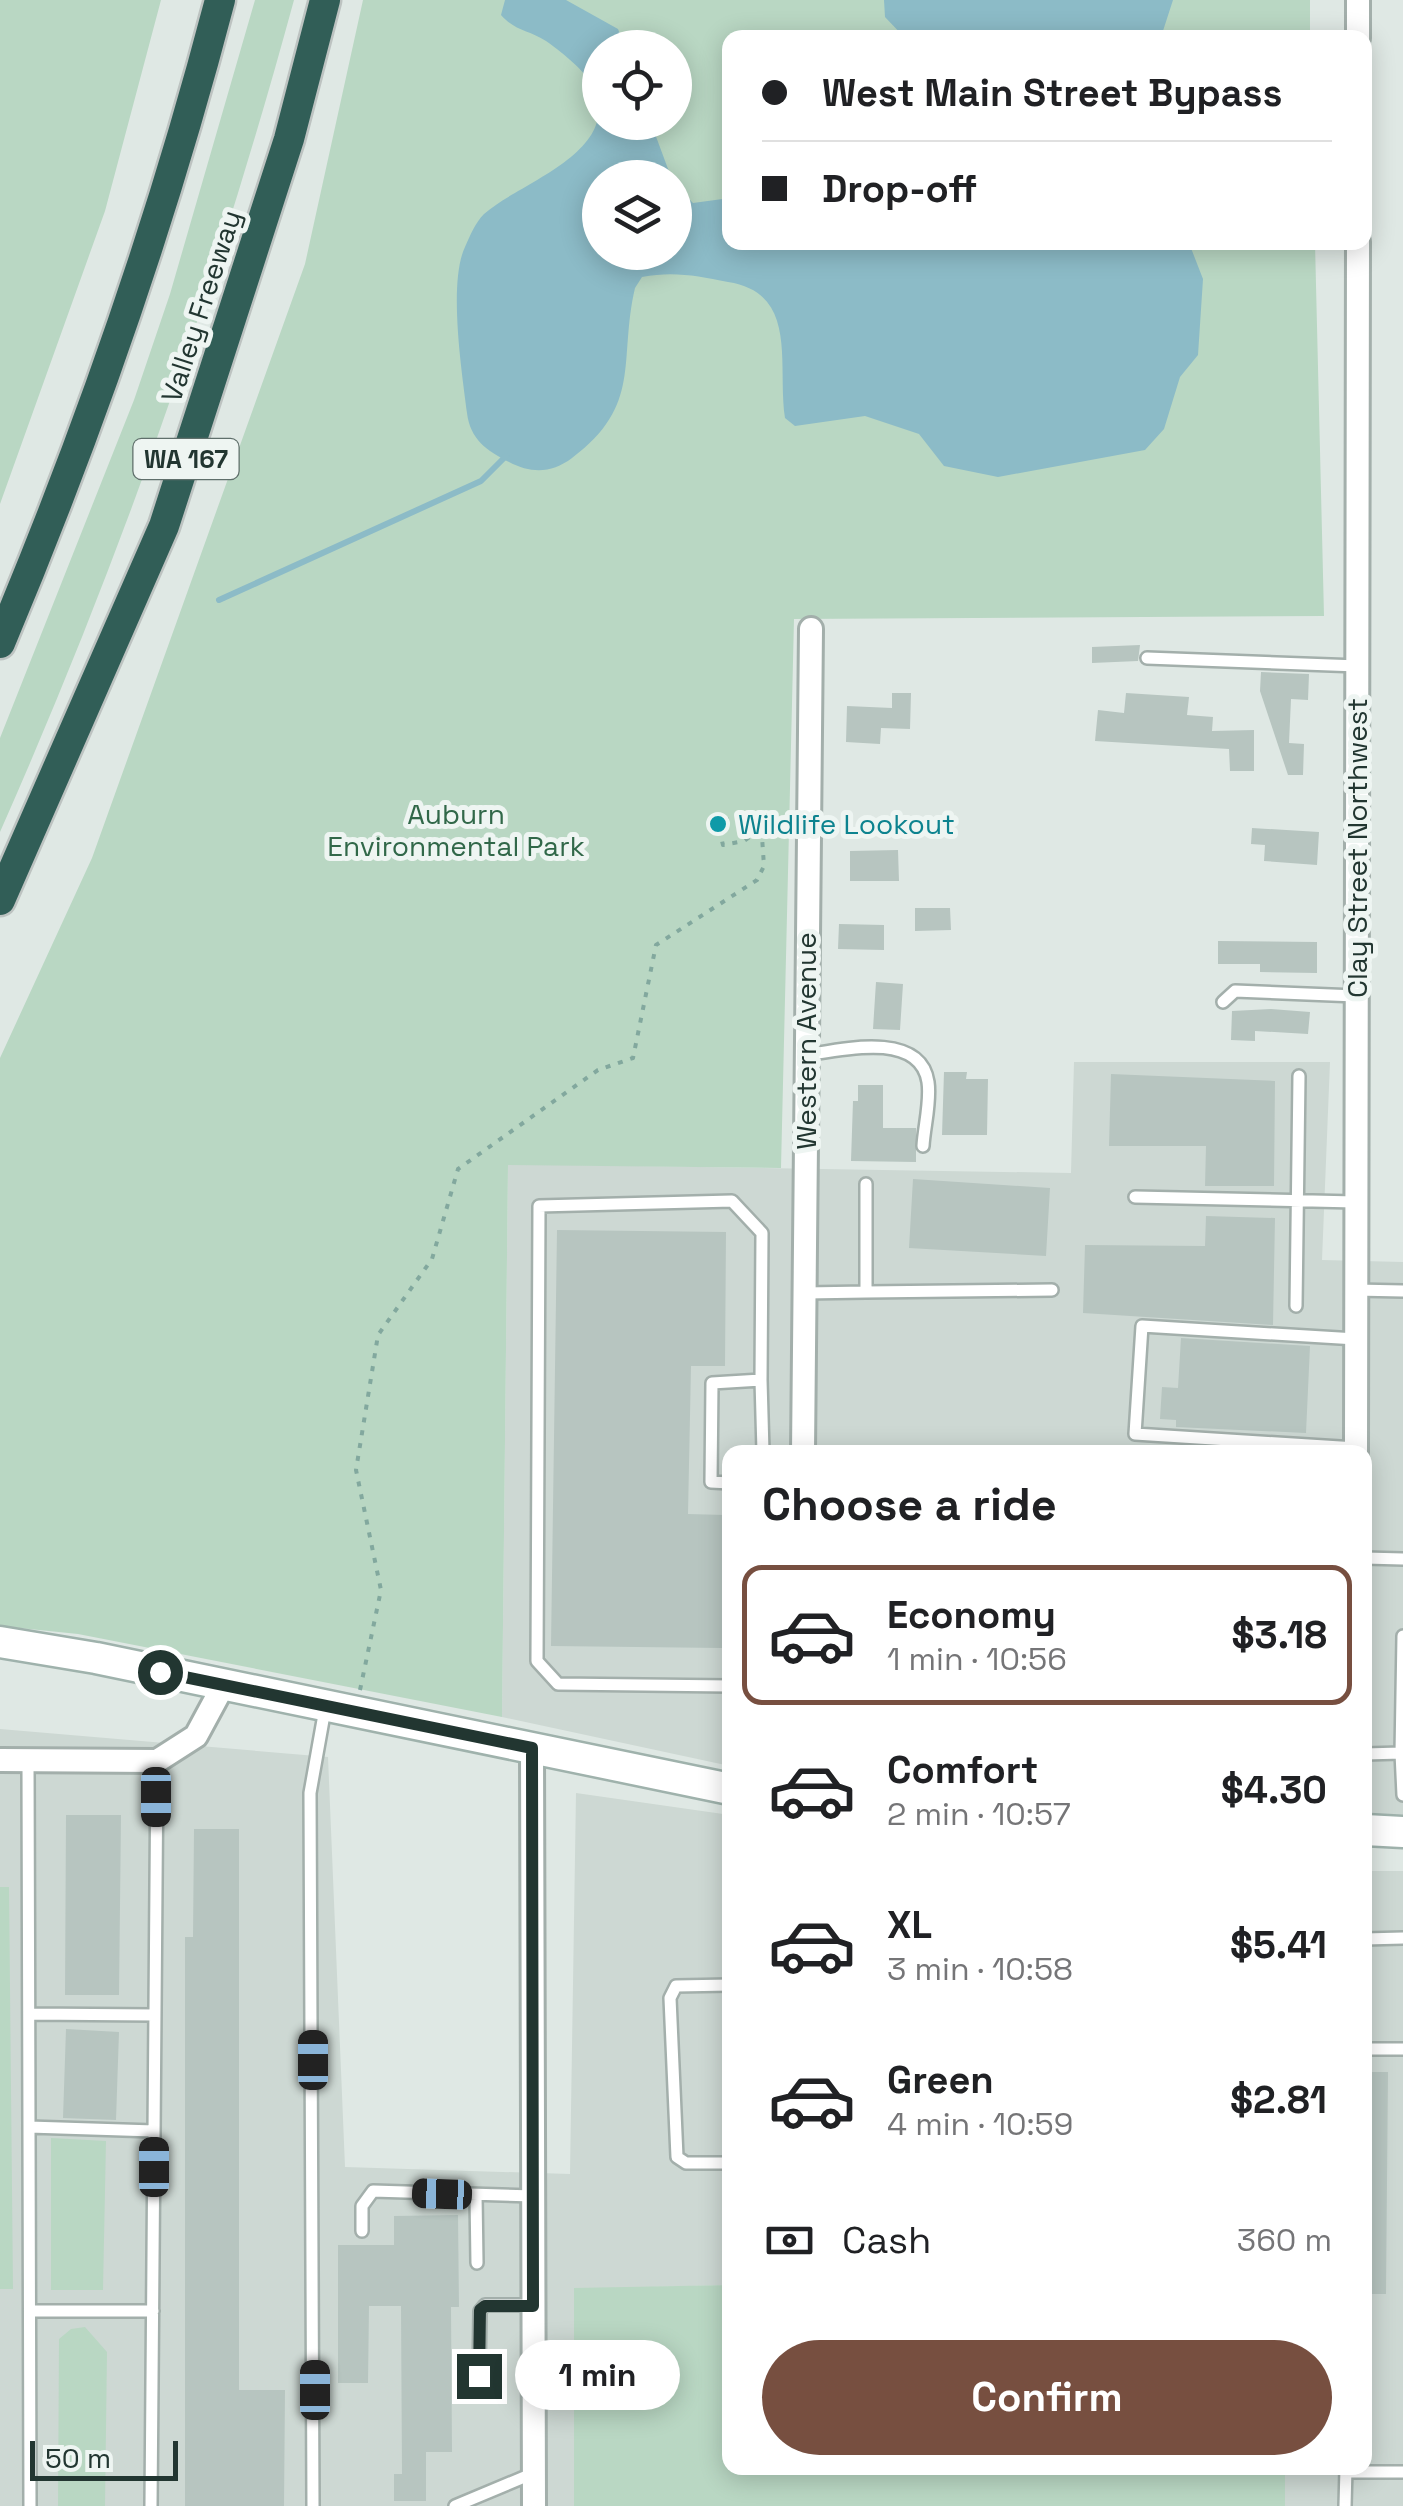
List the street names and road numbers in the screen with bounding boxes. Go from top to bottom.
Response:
street label: Valley Freeway [153,205,249,407]
road number: WA 167 [134,439,238,479]
street label: Clay Street Northwest [1339,698,1375,998]
street label: Western Avenue [788,932,824,1150]

